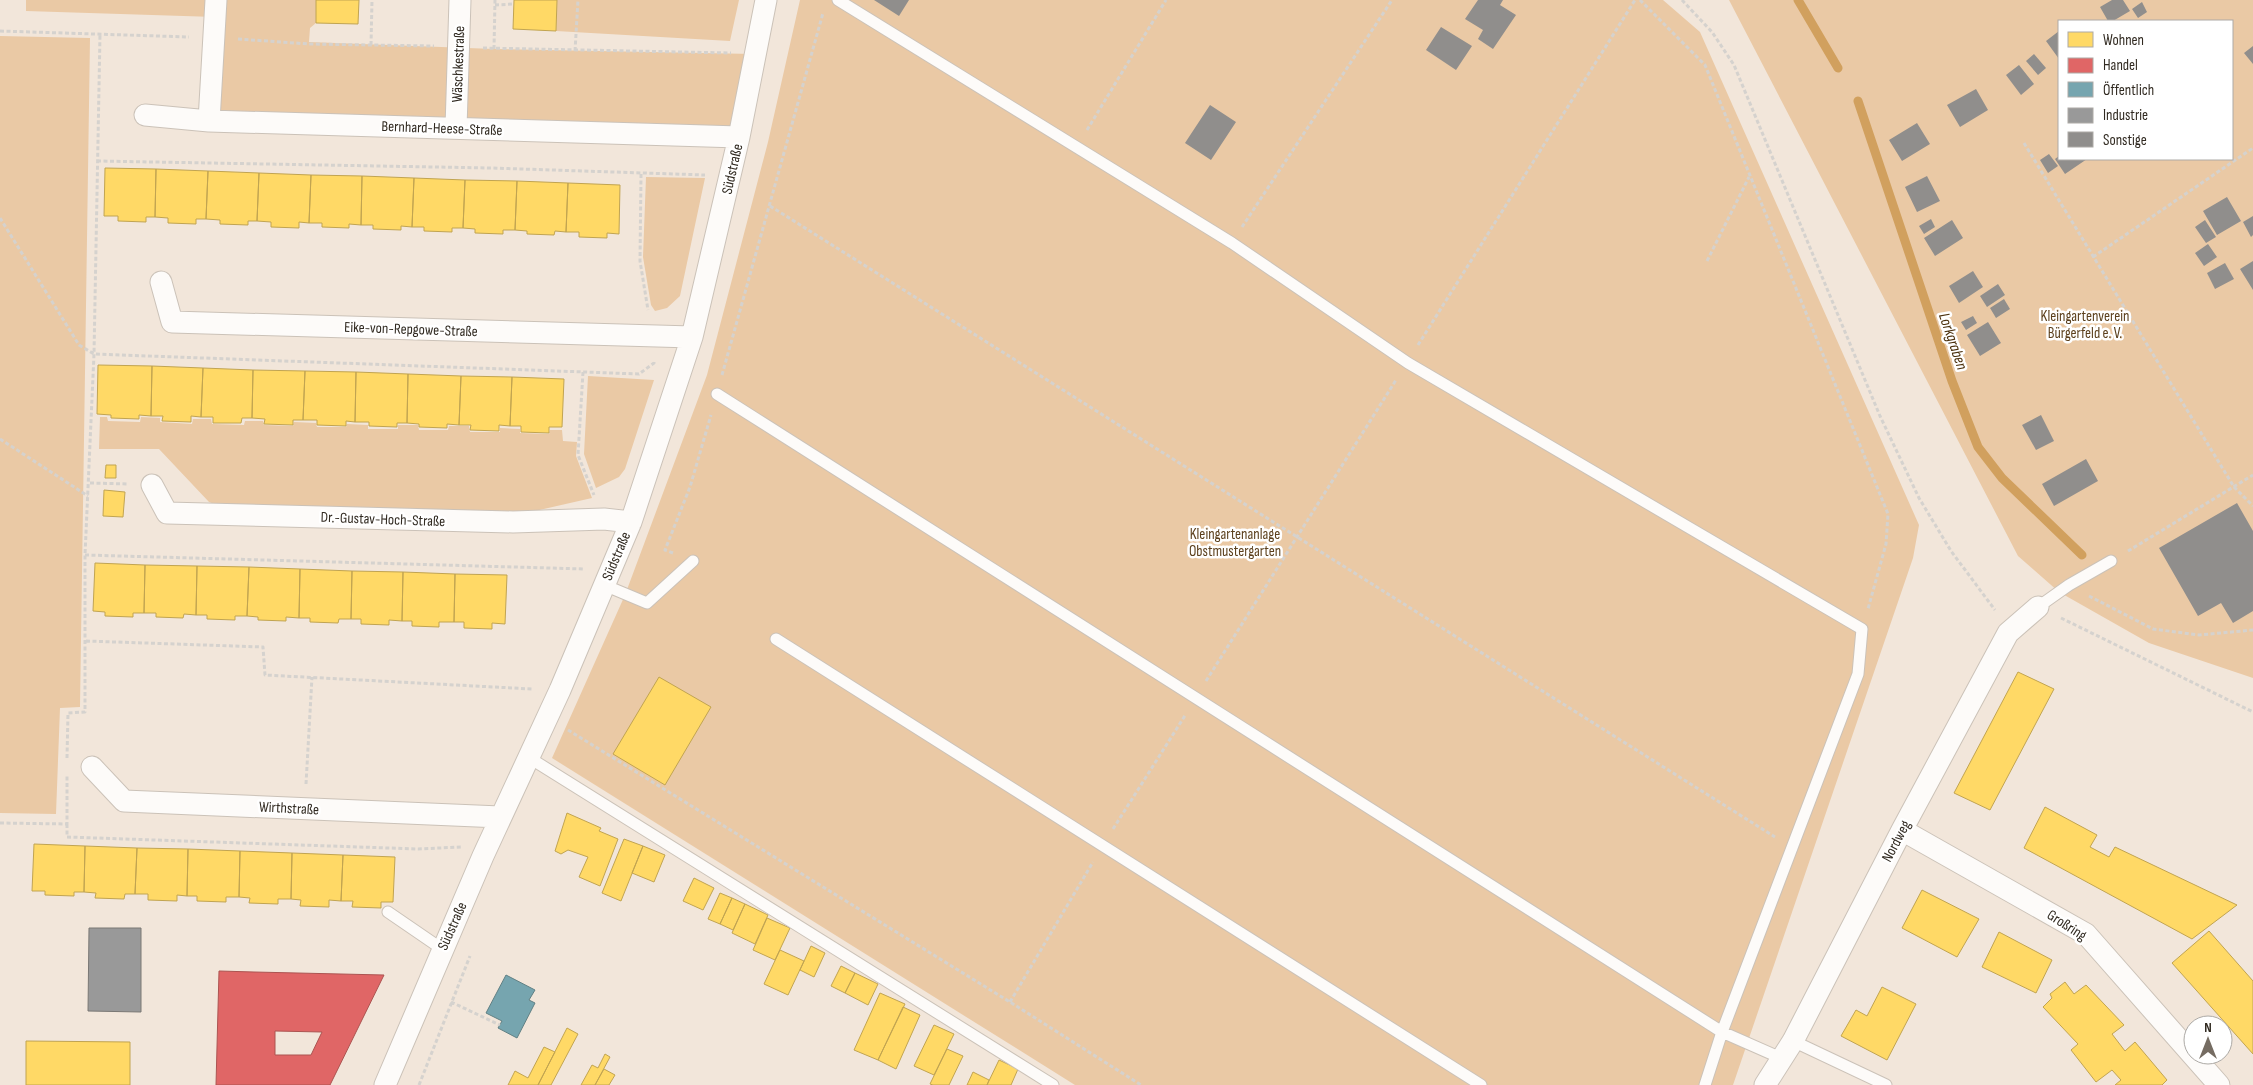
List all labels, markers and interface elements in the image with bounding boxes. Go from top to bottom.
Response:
legend [2058,20,2233,160]
street label: Wäschkestraße [448,25,469,103]
text: Wohnen [2103,31,2144,50]
text: Handel [2103,56,2138,75]
text: Öffentlich [2103,81,2154,100]
text: Industrie [2103,106,2148,125]
street label: Bernhard-Heese-Straße [381,117,503,140]
text: Sonstige [2103,131,2147,150]
street label: Südstraße [717,142,747,196]
park label: Kleingartenverein Bürgerfeld e. V. [2041,307,2129,343]
water label: Lorkgraben [1934,311,1971,373]
street label: Eike-von-Repgowe-Straße [344,318,478,341]
street label: Dr.-Gustav-Hoch-Straße [320,508,446,531]
park label: Kleingartenanlage Obstmustergarten [1189,525,1281,561]
street label: Südstraße [598,529,635,583]
street label: Wirthstraße [258,797,320,820]
street label: Nordweg [1878,817,1915,865]
street label: Südstraße [433,899,472,953]
street label: Großring [2043,906,2090,945]
north arrow [2183,1015,2233,1065]
text: N [2204,1019,2212,1036]

